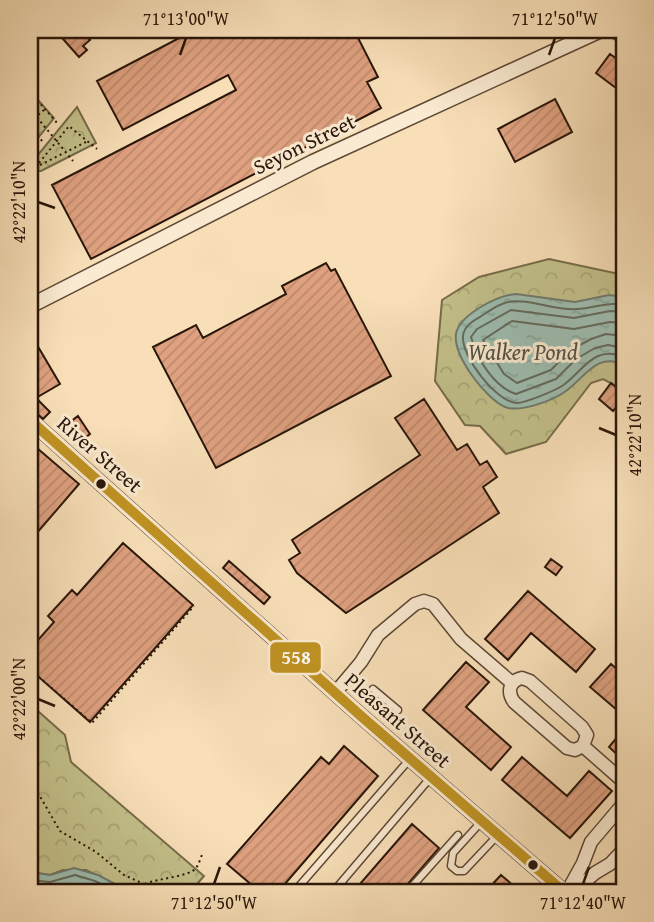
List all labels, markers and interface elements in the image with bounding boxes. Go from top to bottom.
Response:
text: 71°13'00"W [143,5,230,32]
text: 71°12'50"W [512,5,599,32]
street label: Seyon Street [248,106,361,182]
text: 42°22'10"N [5,160,32,243]
water label: Walker Pond [468,335,578,368]
text: 42°22'10"N [621,393,648,476]
street label: River Street [51,408,150,500]
unlabelled marker [94,477,108,491]
line badge: 558 [269,641,322,674]
text: 558 [281,643,311,671]
text: 42°22'00"N [5,657,32,740]
street label: Pleasant Street [338,665,458,775]
unlabelled marker [526,858,540,872]
text: 71°12'50"W [171,889,258,916]
text: 71°12'40"W [540,889,627,916]

